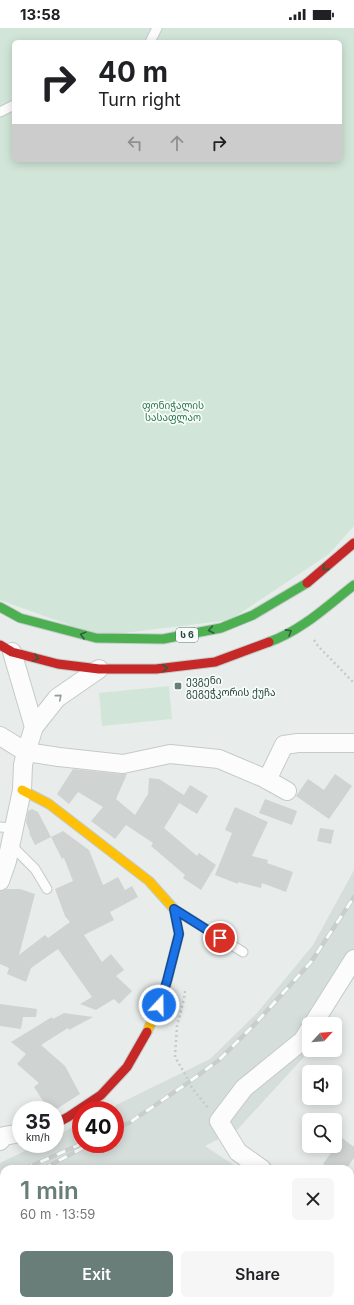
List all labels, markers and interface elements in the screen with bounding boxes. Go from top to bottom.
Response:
text: 13:58 [20,5,61,24]
text: 40 m [98,55,168,89]
icon: right [32,56,84,108]
text: Turn right [98,89,181,110]
icon: left [124,132,146,154]
icon: ahead [166,132,188,154]
icon: right [208,132,230,154]
park label: ფონიჭალის სასაფლაო [142,399,204,424]
one-way arrow [322,564,329,571]
one-way arrow [208,625,215,634]
road number: ს 6 [176,628,198,642]
one-way arrow [285,630,292,637]
one-way arrow [80,631,87,640]
one-way arrow [33,653,40,662]
one-way arrow [162,664,168,673]
place label: ევგენი გეგეჭკორის ქუჩა [186,674,275,699]
marker: ევგენი გეგეჭკორის ქუჩა [173,681,183,691]
one-way arrow [55,695,62,702]
pin [203,921,237,955]
icon: arrive [209,927,231,949]
position arrow [138,984,180,1026]
north arrow [302,1017,342,1057]
map controls [302,1017,342,1153]
button: sound [302,1065,342,1105]
speed limit sign: 40 [72,1101,124,1153]
text: 35 [25,1110,51,1134]
button: search [302,1113,342,1153]
text: km/h [26,1131,50,1143]
text: 1 min [20,1176,79,1205]
button: close [292,1178,334,1220]
text: 60 m · 13:59 [20,1206,95,1222]
button: Exit [20,1251,173,1297]
button: Share [181,1251,334,1297]

